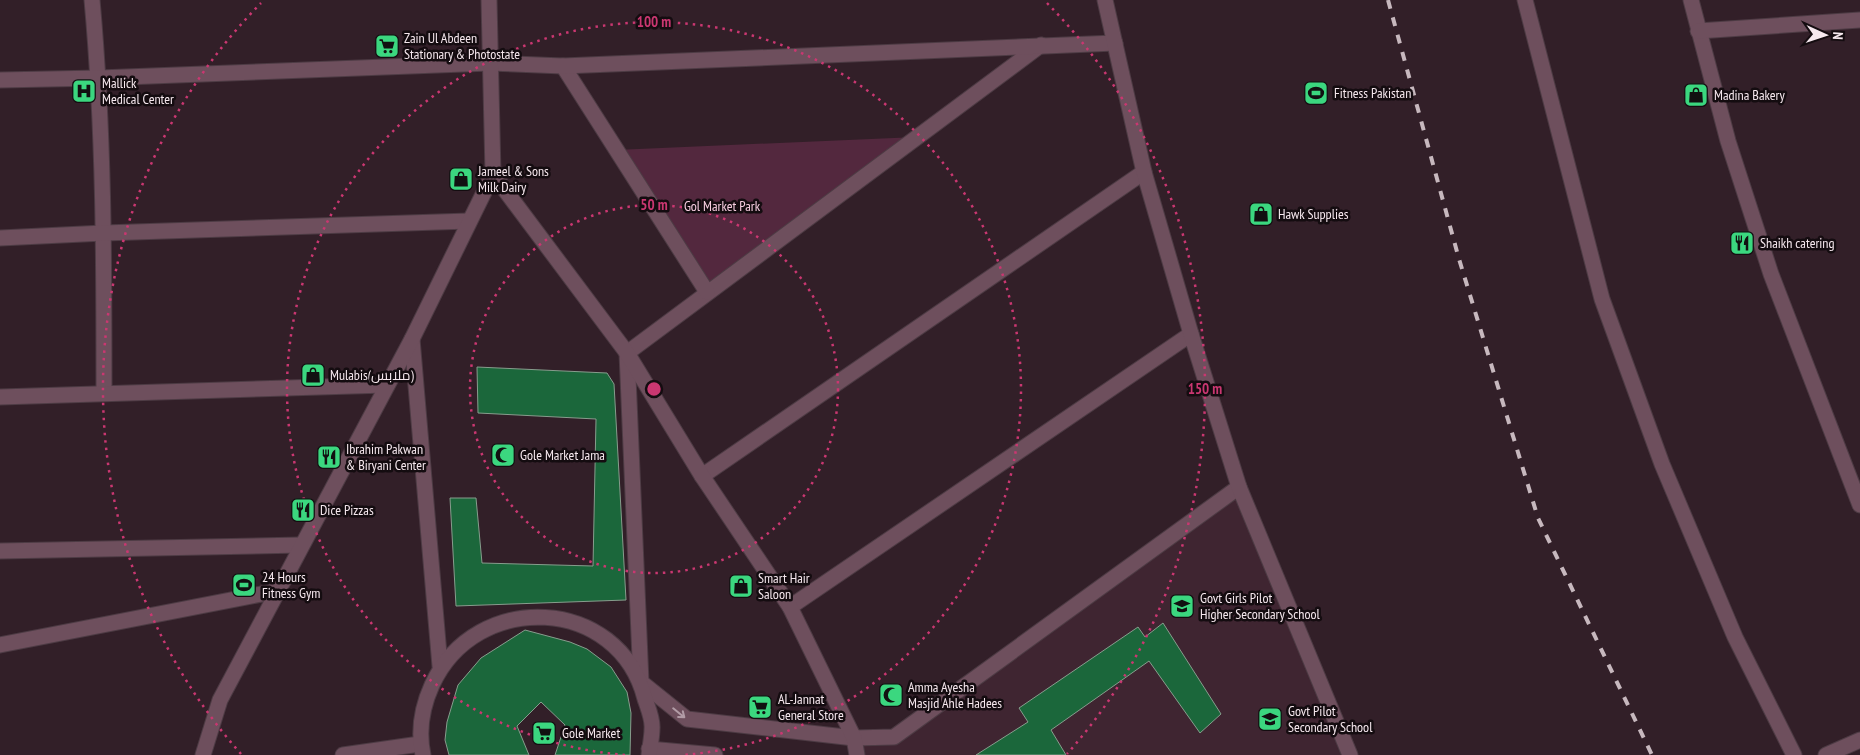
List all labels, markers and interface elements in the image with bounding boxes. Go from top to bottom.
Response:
north arrow [1800,10,1850,60]
text: 100 m [637,12,671,31]
place label: Zain Ul Abdeen Stationary & Photostate [404,29,520,63]
text: N [1829,31,1847,40]
supermarket icon: Zain Ul Abdeen Stationary & Photostate [374,33,400,59]
place label: Mallick Medical Center [102,74,174,108]
hospital icon: Mallick Medical Center [71,78,97,104]
sports icon: Fitness Pakistan [1303,80,1329,106]
shop icon: Madina Bakery [1683,82,1709,108]
place label: Fitness Pakistan [1334,84,1411,102]
place label: Madina Bakery [1714,86,1785,104]
place label: Jameel & Sons Milk Dairy [477,162,549,196]
shop icon: Jameel & Sons Milk Dairy [448,166,474,192]
text: 50 m [640,195,668,214]
park label: Gol Market Park [684,197,761,215]
shop icon: Hawk Supplies [1248,201,1274,227]
place label: Hawk Supplies [1278,205,1349,223]
restaurant icon: Shaikh catering [1729,230,1755,256]
place label: Shaikh catering [1760,234,1835,252]
shop icon: Mulabis(ملابس) [300,362,326,388]
place label: Mulabis(ملابس) [330,366,415,384]
text: 150 m [1188,379,1222,398]
centre of rings [645,380,663,398]
place label: Ibrahim Pakwan & Biryani Center [346,440,426,474]
mosque icon: Gole Market Jama [490,442,516,468]
restaurant icon: Ibrahim Pakwan & Biryani Center [316,444,342,470]
place label: Gole Market Jama [520,446,605,464]
restaurant icon: Dice Pizzas [290,497,316,523]
place label: Dice Pizzas [320,501,374,519]
place label: 24 Hours Fitness Gym [262,568,320,602]
place label: Smart Hair Saloon [758,569,810,603]
sports icon: 24 Hours Fitness Gym [231,572,257,598]
shop icon: Smart Hair Saloon [728,573,754,599]
place label: Govt Girls Pilot Higher Secondary School [1200,589,1320,623]
school or university icon: Govt Girls Pilot Higher Secondary School [1169,593,1195,619]
place label: Amma Ayesha Masjid Ahle Hadees [908,678,1002,712]
mosque icon: Amma Ayesha Masjid Ahle Hadees [878,682,904,708]
place label: AL-Jannat General Store [778,690,844,724]
supermarket icon: AL-Jannat General Store [747,694,773,720]
place label: Govt Pilot Secondary School [1288,702,1373,736]
school or university icon: Govt Pilot Secondary School [1257,706,1283,732]
one-way arrow [672,707,685,718]
supermarket icon: Gole Market [531,720,557,746]
place label: Gole Market [562,724,620,742]

